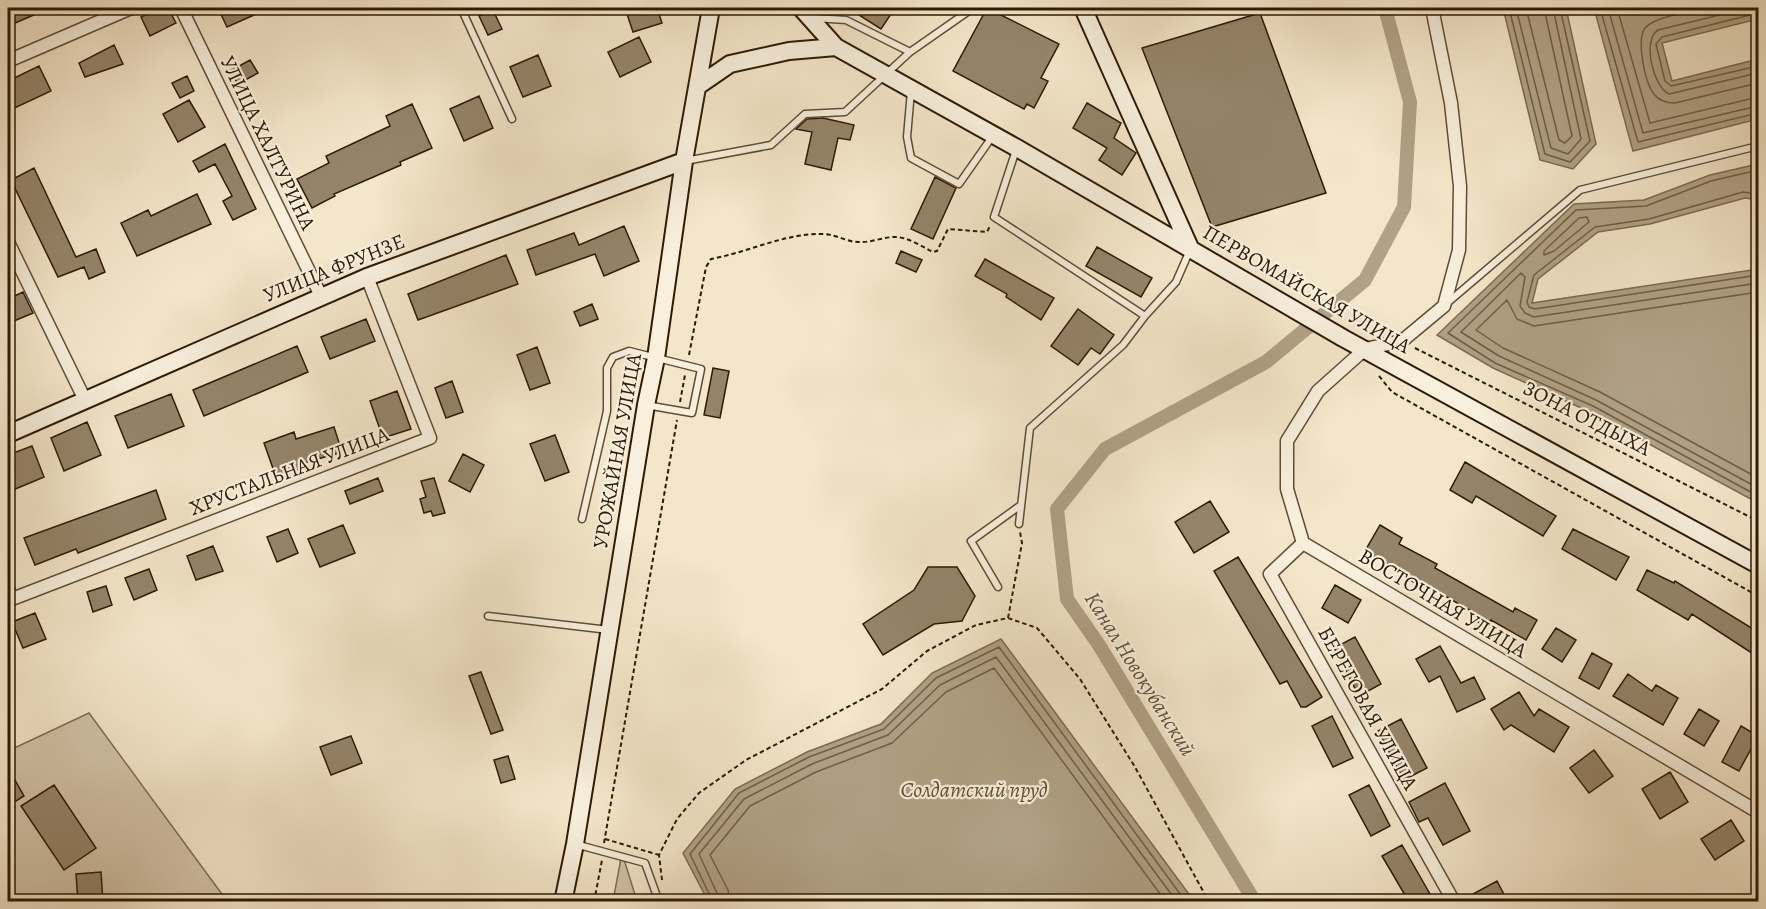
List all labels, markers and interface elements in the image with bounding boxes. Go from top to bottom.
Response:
street label: УЛИЦА ХАЛТУРИНА [214,51,323,235]
street label: ПЕРВОМАЙСКАЯ УЛИЦА [1198,218,1417,360]
street label: УЛИЦА ФРУНЗЕ [259,227,409,309]
street label: УРОЖАЙНАЯ УЛИЦА [586,351,648,551]
street label: ЗОНА ОТДЫХА [1518,374,1656,463]
street label: ХРУСТАЛЬНАЯ УЛИЦА [185,420,394,522]
street label: ВОСТОЧНАЯ УЛИЦА [1354,542,1533,665]
water label: Канал Новокубанский [1077,586,1203,762]
street label: БЕРЕГОВАЯ УЛИЦА [1311,621,1425,795]
water label: Солдатский пруд [900,775,1048,805]

